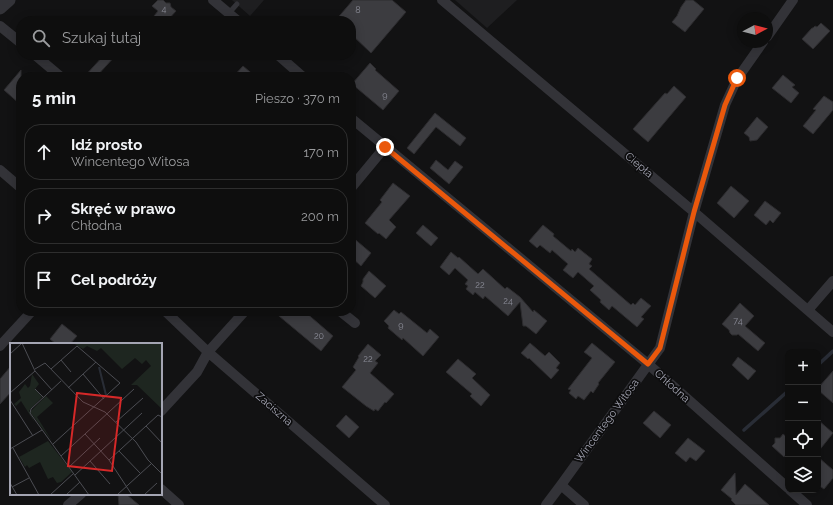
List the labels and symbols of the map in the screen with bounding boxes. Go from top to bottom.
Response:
house number: 4 [162,4,167,14]
house number: 8 [355,5,361,15]
north arrow [737,12,773,48]
route start [728,69,746,87]
house number: 9 [382,90,388,100]
route end [376,138,394,156]
street label: Ciepła [622,150,656,180]
house number: 22 [475,280,485,290]
house number: 24 [503,296,513,306]
house number: 74 [733,316,743,326]
house number: 9 [398,320,404,330]
house number: 20 [314,331,325,341]
inset map [10,343,162,495]
house number: 22 [363,354,373,364]
street label: Chłodna [652,367,692,405]
street label: Wincentego Witosa [572,377,642,465]
street label: Zaciszna [253,390,295,429]

